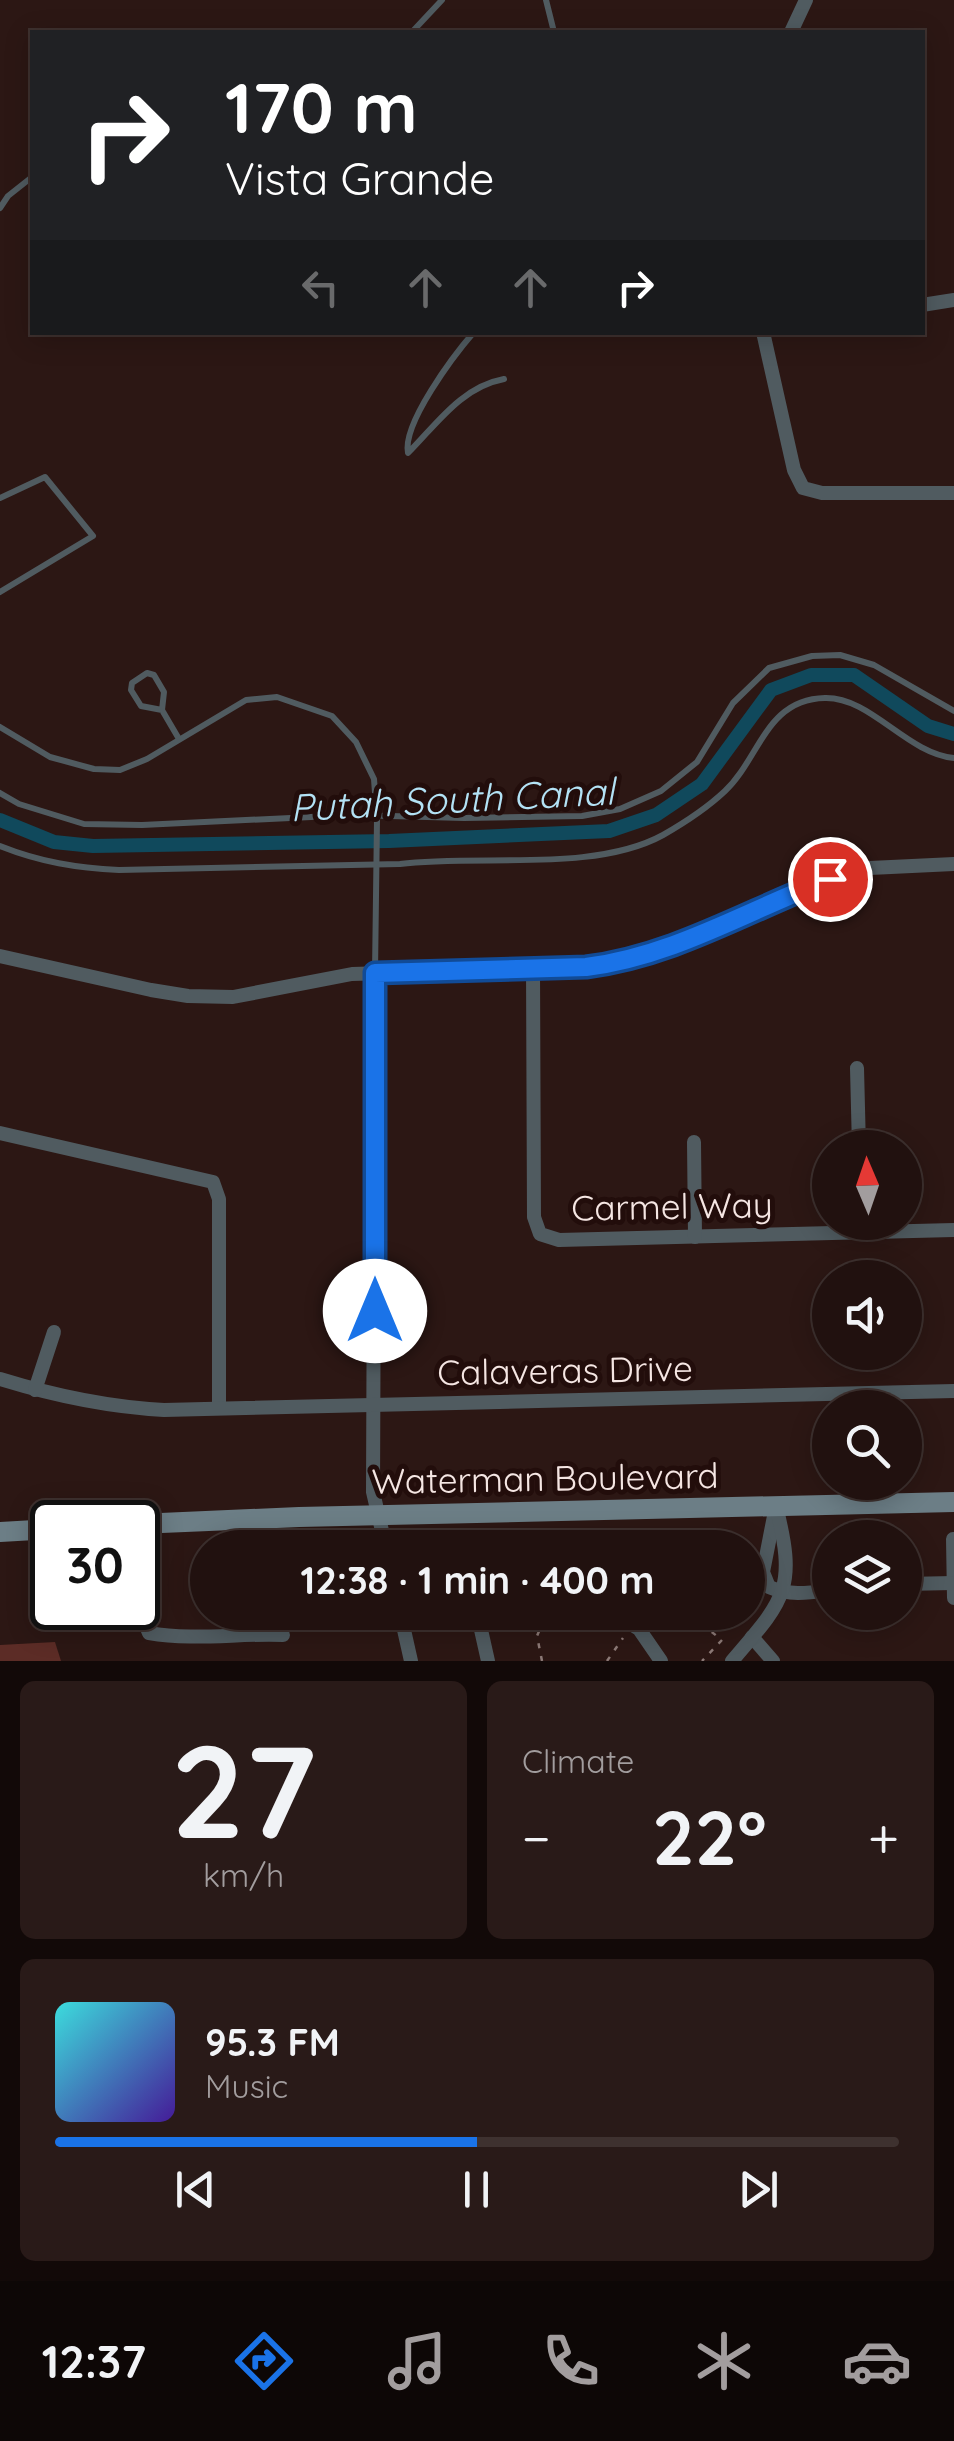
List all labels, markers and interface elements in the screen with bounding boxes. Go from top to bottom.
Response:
text: 170 m [225,63,418,151]
icon: right [60,70,190,200]
text: Vista Grande [225,150,495,206]
icon: left [293,260,348,315]
icon: ahead [398,260,453,315]
icon: ahead [503,260,558,315]
icon: right [608,260,663,315]
water label: Putah South Canal [289,766,619,831]
pin [788,837,873,922]
icon: arrive [803,852,858,907]
north arrow [812,1130,922,1240]
map controls [812,1130,922,1630]
street label: Carmel Way [571,1182,773,1230]
position arrow [323,1259,427,1363]
button: sound [812,1260,922,1370]
street label: Calaveras Drive [437,1346,693,1394]
button: search [812,1390,922,1500]
street label: Waterman Boulevard [371,1453,719,1503]
speed limit sign: 30 [30,1500,160,1630]
button: layers [812,1520,922,1630]
text: 12:38 · 1 min · 400 m [300,1556,655,1604]
text: 27 [171,1708,316,1871]
text: Climate [522,1741,634,1781]
text: 22° [652,1790,767,1884]
text: − [522,1803,551,1872]
text: + [868,1803,899,1872]
text: km/h [203,1855,284,1895]
text: 95.3 FM [205,2018,340,2066]
text: Music [205,2066,288,2106]
icon: previous [168,2162,223,2217]
icon: pause [449,2162,504,2217]
icon: next [731,2162,786,2217]
icon: directions [229,2326,299,2396]
icon: music [382,2326,452,2396]
icon: phone [536,2326,606,2396]
icon: climate [689,2326,759,2396]
icon: car [842,2326,912,2396]
text: 12:37 [42,2333,146,2389]

